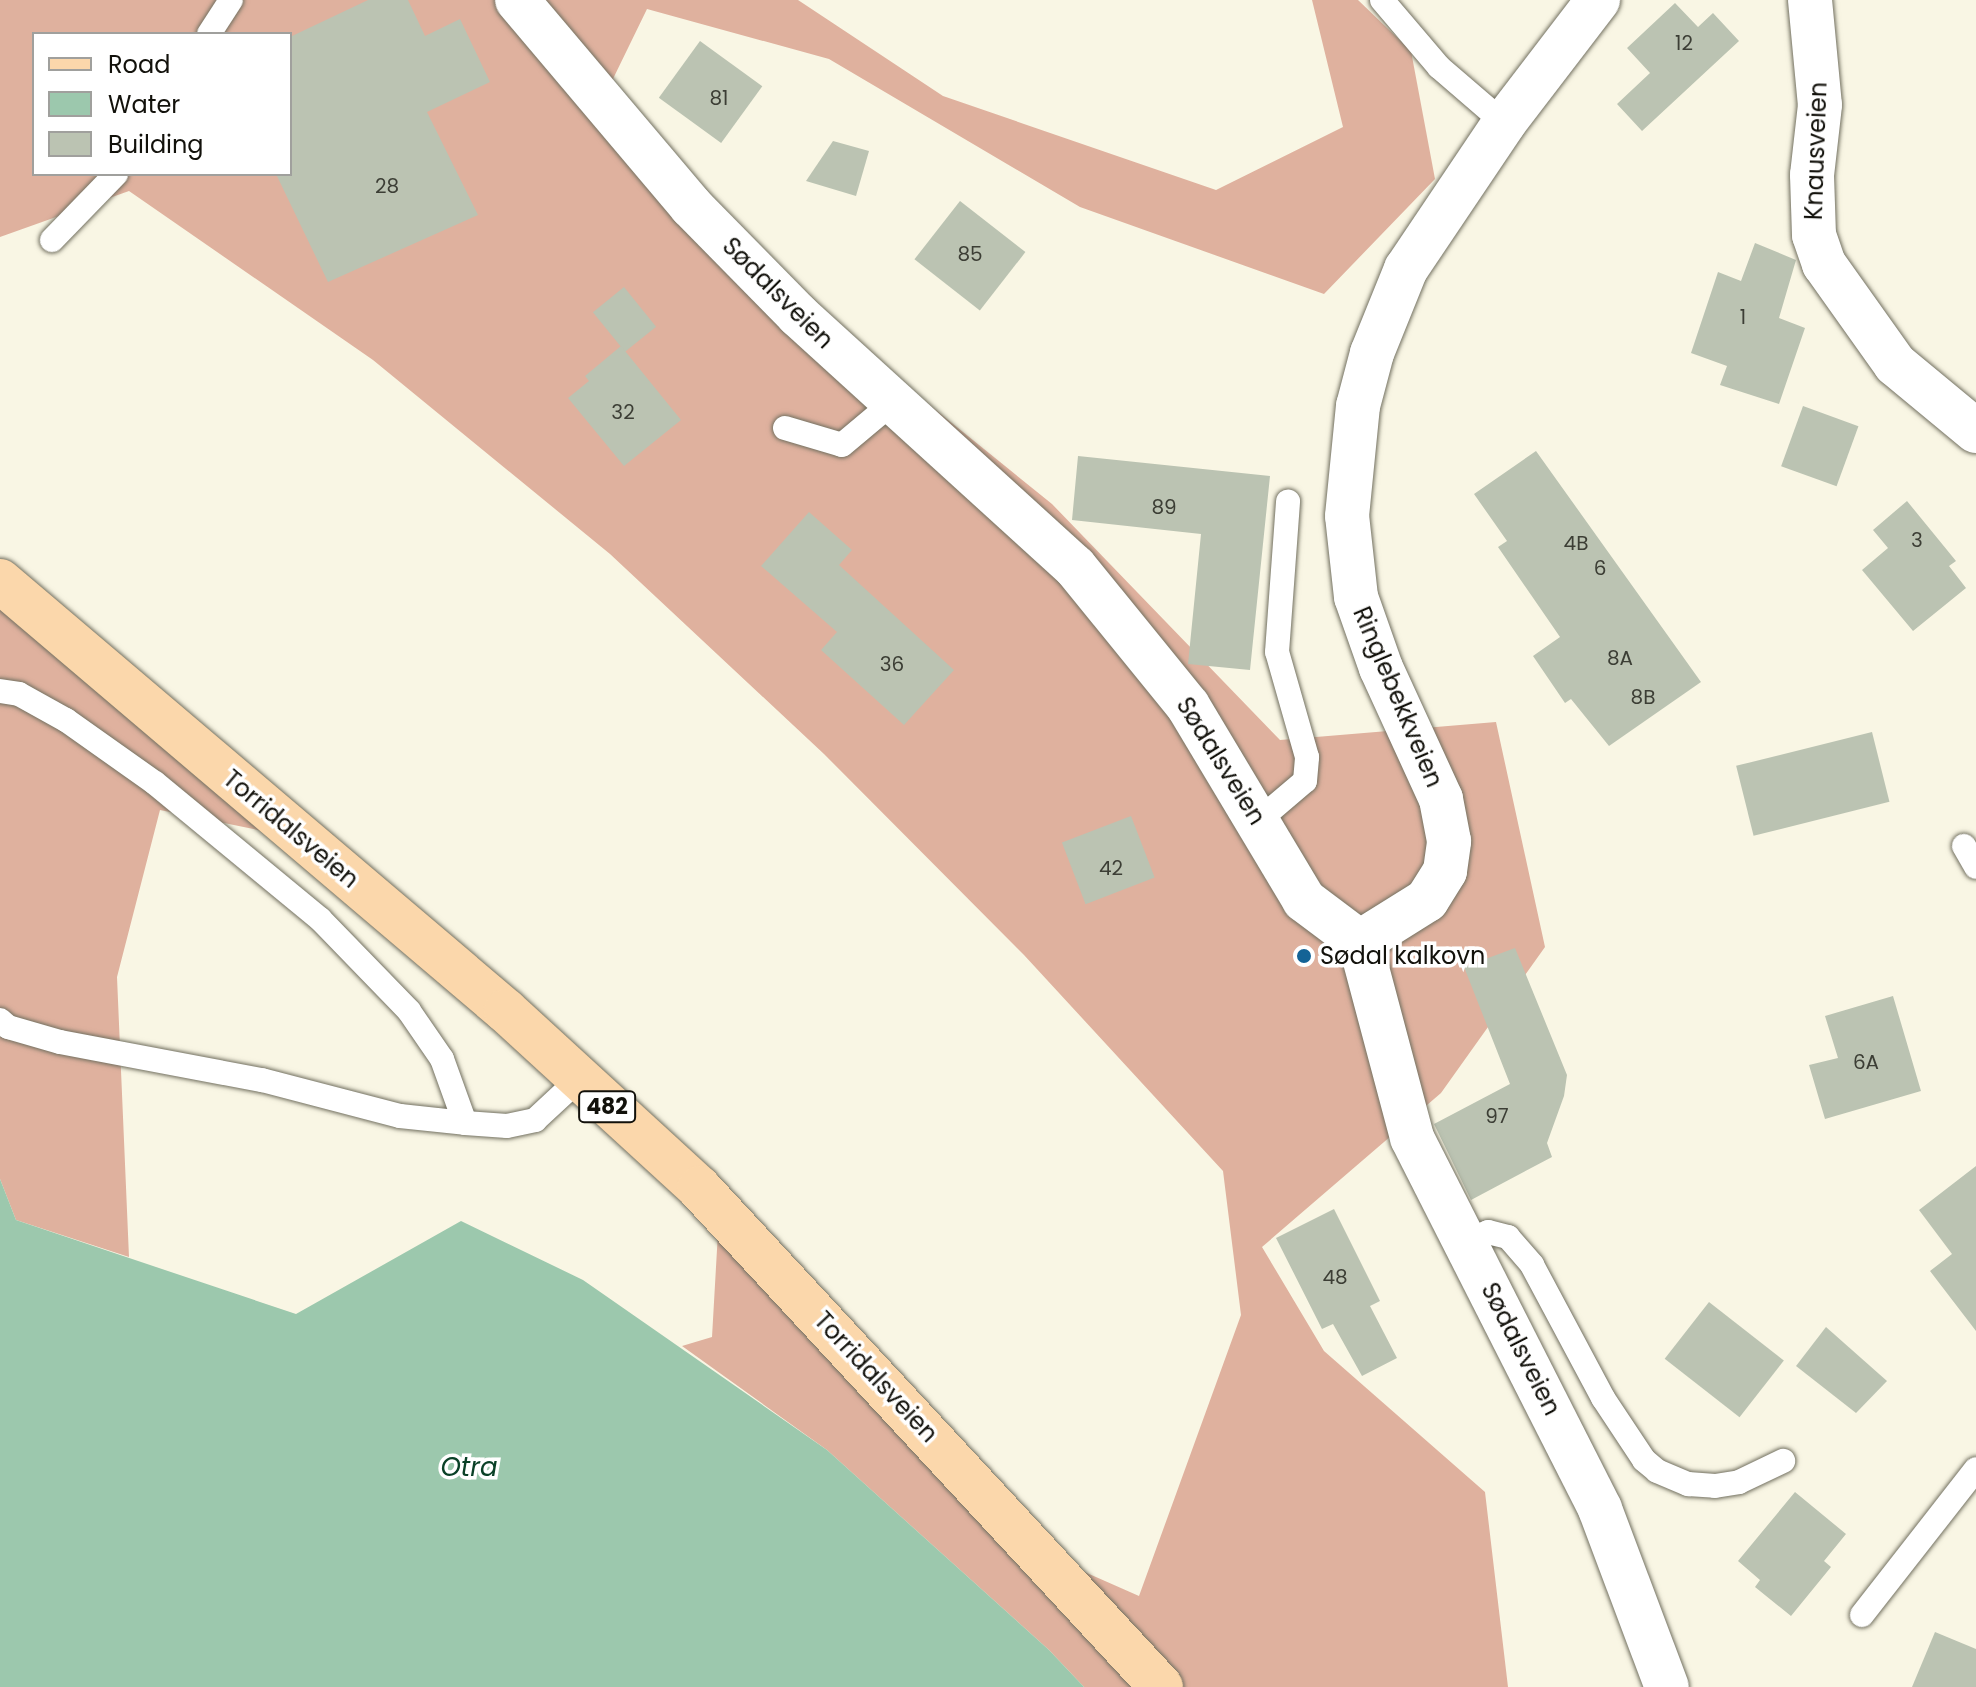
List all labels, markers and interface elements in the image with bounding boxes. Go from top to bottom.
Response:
house number: 12 [1675,31,1693,55]
legend [32,32,292,176]
text: Road [108,48,170,81]
street label: Knausveien [1799,81,1833,221]
house number: 81 [709,86,729,110]
text: Water [108,88,180,121]
text: Building [108,128,204,161]
house number: 28 [375,174,399,198]
street label: Sødalsveien [717,232,839,354]
house number: 85 [957,242,983,266]
house number: 1 [1740,305,1746,329]
house number: 32 [611,400,635,424]
house number: 89 [1151,495,1177,519]
house number: 3 [1911,528,1923,552]
house number: 4B [1564,531,1588,555]
house number: 6 [1594,556,1606,580]
street label: Ringlebekkveien [1347,602,1449,792]
house number: 8A [1607,646,1633,670]
house number: 36 [880,652,904,676]
house number: 8B [1631,685,1655,709]
street label: Sødalsveien [1170,692,1272,830]
street label: Torridalsveien [218,764,364,894]
house number: 42 [1099,856,1123,880]
place label: Sødal kalkovn [1320,942,1485,970]
marker: Sødal kalkovn [1295,947,1313,965]
house number: 6A [1853,1050,1879,1074]
road number: 482 [577,1089,637,1125]
house number: 97 [1485,1104,1509,1128]
house number: 48 [1322,1265,1348,1289]
street label: Sødalsveien [1475,1278,1567,1420]
street label: Torridalsveien [808,1306,944,1448]
water label: Otra [440,1452,498,1484]

